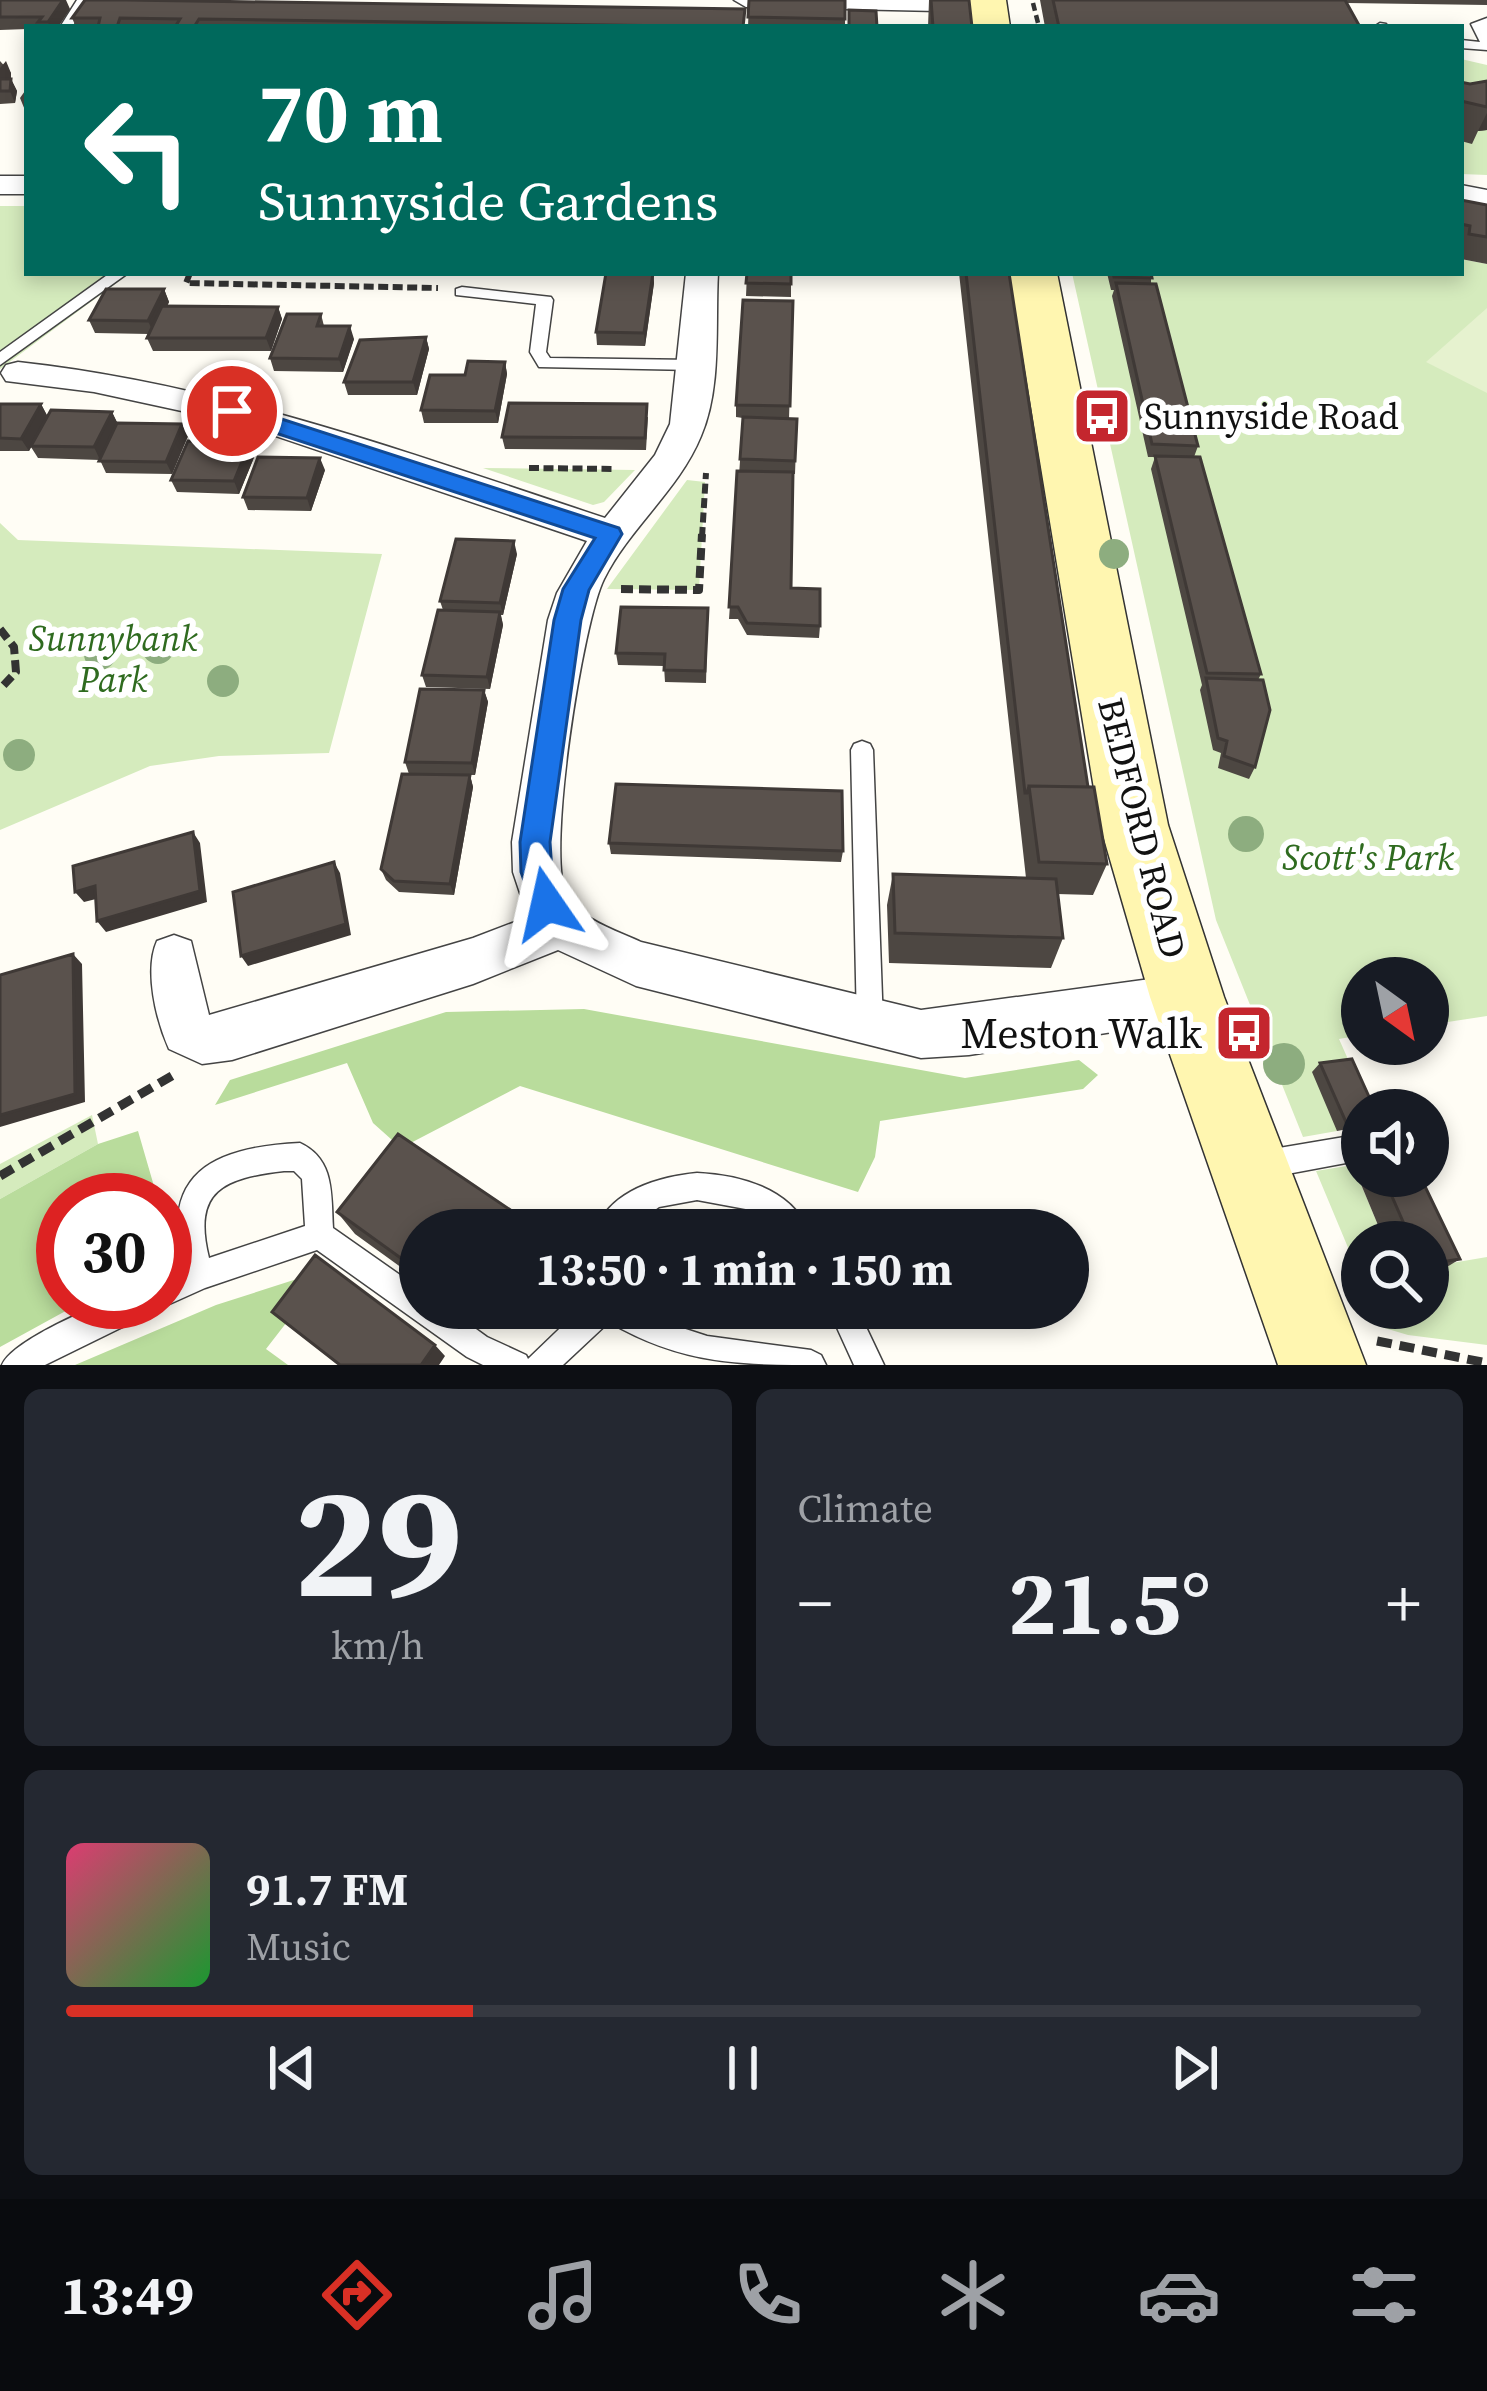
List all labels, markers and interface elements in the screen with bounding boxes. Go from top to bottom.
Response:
text: 70 m [258,55,443,170]
icon: left [60,72,216,228]
text: Sunnyside Gardens [258,164,718,238]
pin [181,360,283,462]
icon: arrive [199,378,265,444]
bus stop icon: Sunnyside Road [1071,385,1133,447]
place label: Sunnyside Road [1144,392,1399,441]
park label: Sunnybank Park [29,614,198,704]
street label: BEDFORD ROAD [1086,693,1198,963]
park label: Scott's Park [1282,833,1455,882]
position arrow [484,841,610,967]
north arrow [1341,957,1449,1065]
map controls [1341,957,1449,1329]
bus stop icon: Meston Walk [1213,1002,1275,1064]
place label: Meston Walk [960,1004,1202,1062]
button: sound [1341,1089,1449,1197]
speed limit sign: 30 [36,1173,192,1329]
button: search [1341,1221,1449,1329]
text: 13:50 · 1 min · 150 m [536,1238,952,1300]
text: 29 [293,1434,462,1648]
text: Climate [798,1482,933,1535]
text: 21.5° [1008,1541,1211,1664]
text: − [798,1558,832,1648]
text: + [1386,1558,1421,1648]
text: km/h [331,1619,424,1672]
text: 91.7 FM [246,1858,408,1920]
text: Music [246,1920,351,1973]
icon: previous [259,2035,325,2101]
icon: pause [710,2035,776,2101]
icon: next [1162,2035,1228,2101]
icon: directions [315,2253,399,2337]
icon: music [521,2253,605,2337]
icon: phone [726,2253,810,2337]
icon: climate [931,2253,1015,2337]
icon: car [1137,2253,1221,2337]
icon: filters [1342,2253,1426,2337]
text: 13:49 [61,2258,194,2332]

